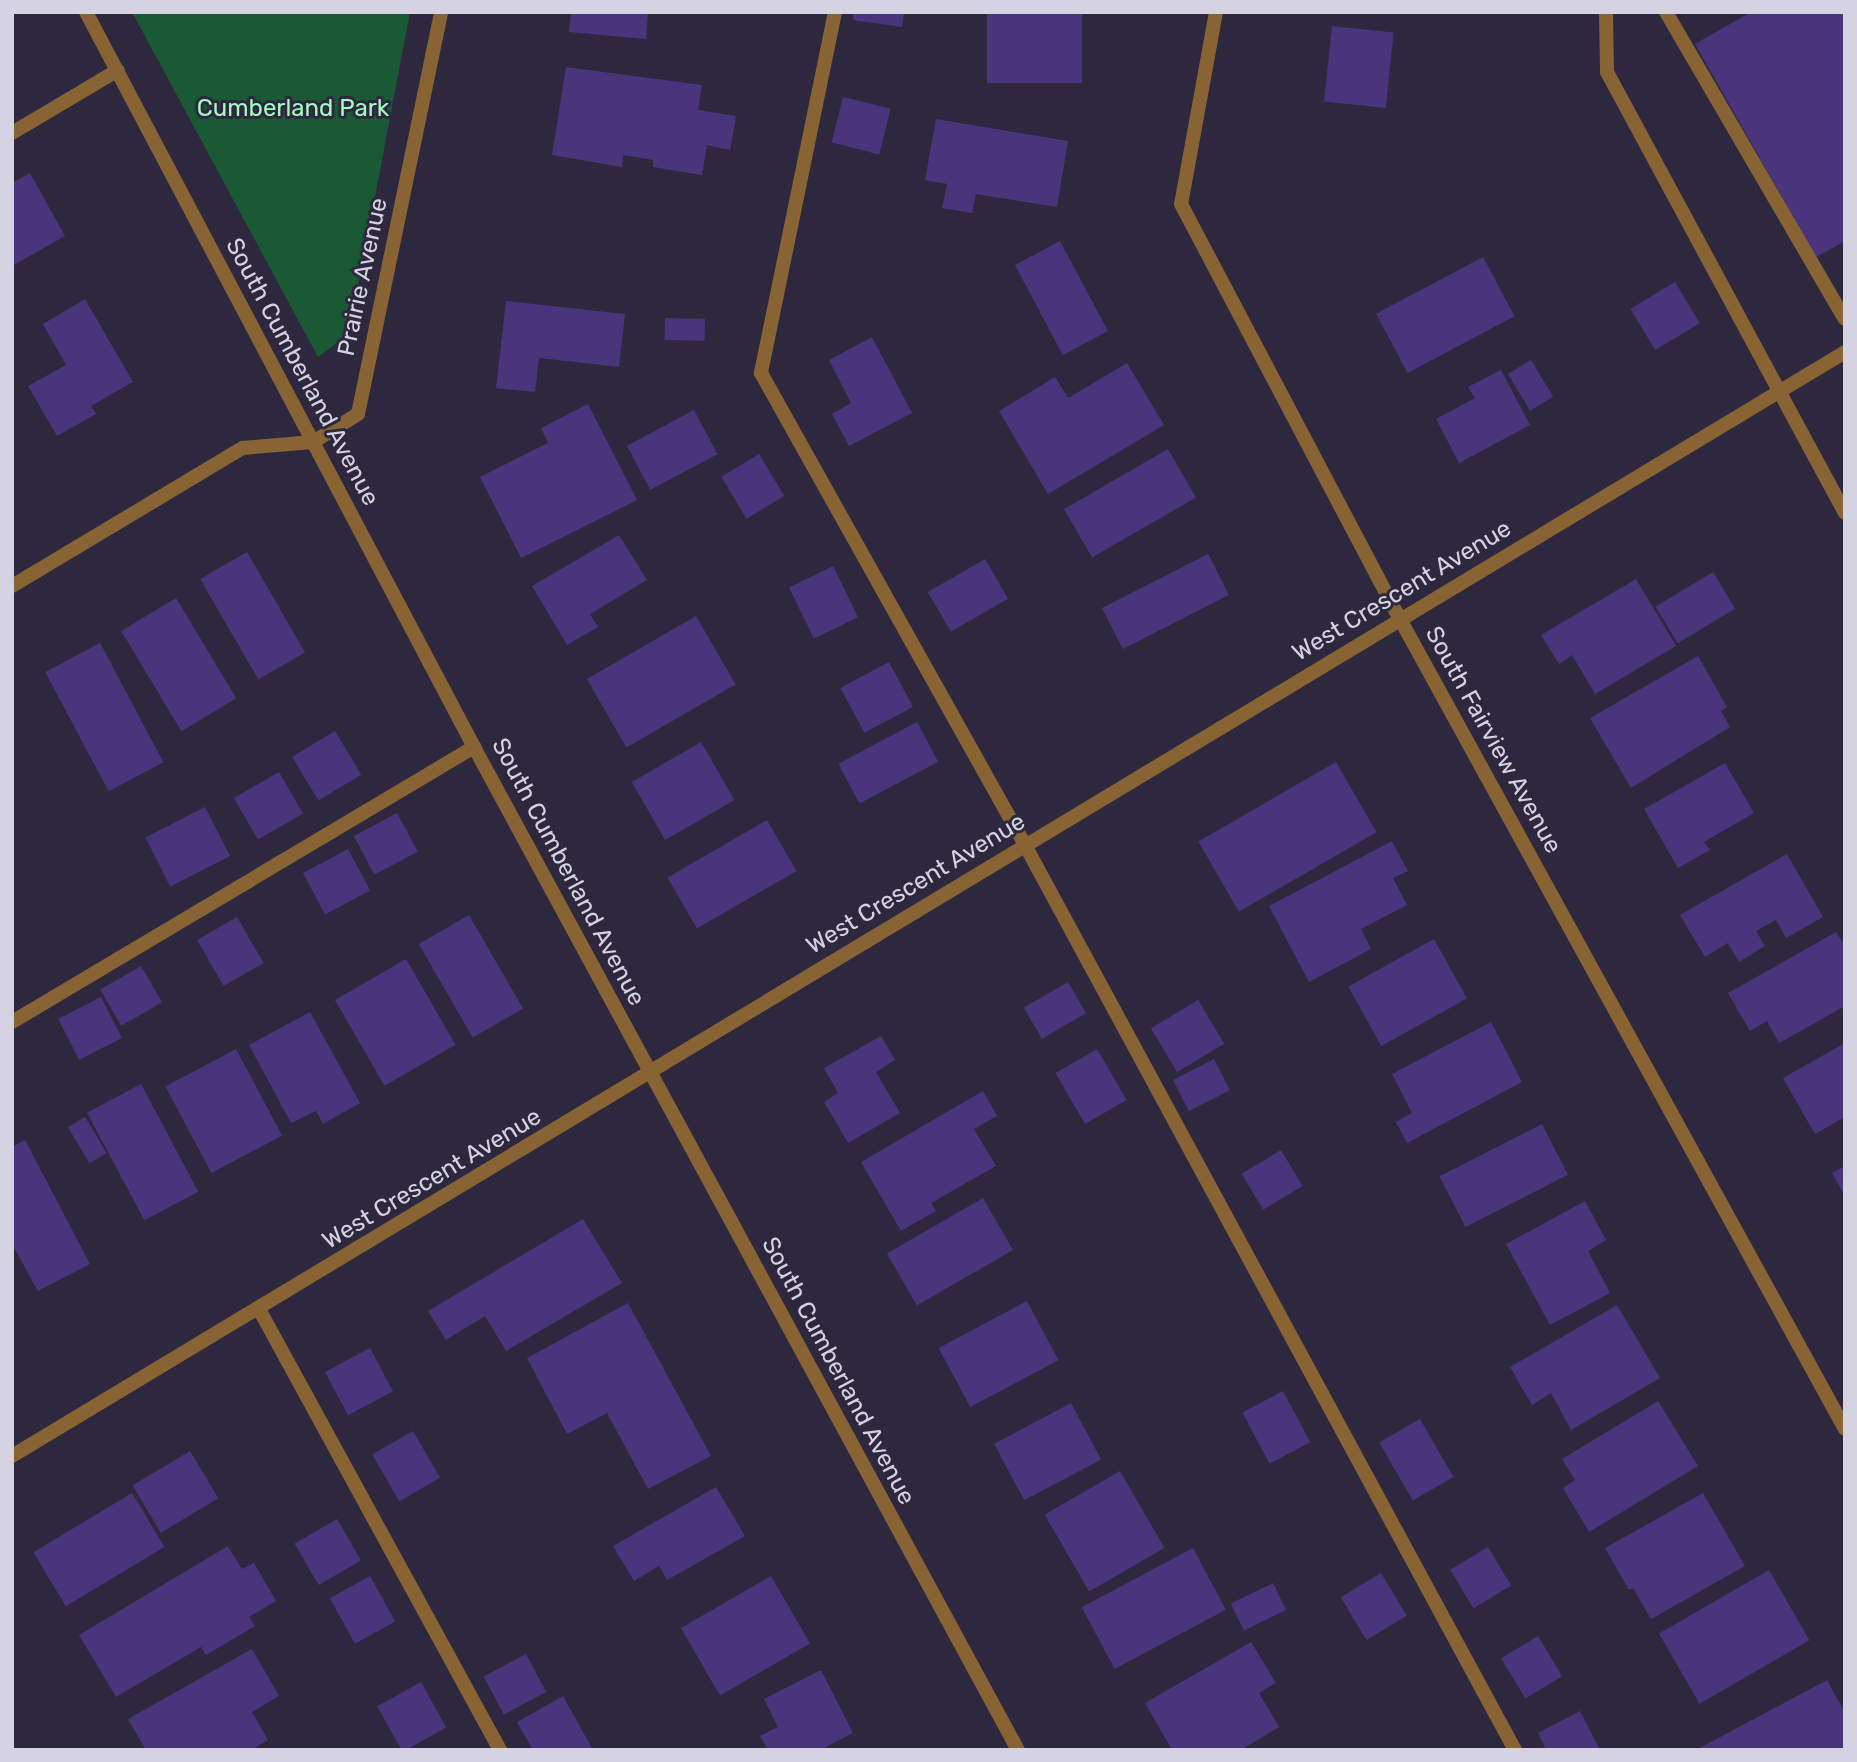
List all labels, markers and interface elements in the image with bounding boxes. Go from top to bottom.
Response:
park label: Cumberland Park [197,95,389,123]
street label: Prairie Avenue [332,195,394,359]
street label: South Cumberland Avenue [219,233,385,511]
street label: West Crescent Avenue [1287,514,1517,668]
street label: South Fairview Avenue [1418,621,1568,859]
street label: South Cumberland Avenue [485,733,651,1011]
street label: West Crescent Avenue [801,807,1031,961]
street label: West Crescent Avenue [317,1102,547,1256]
street label: South Cumberland Avenue [755,1232,921,1510]

